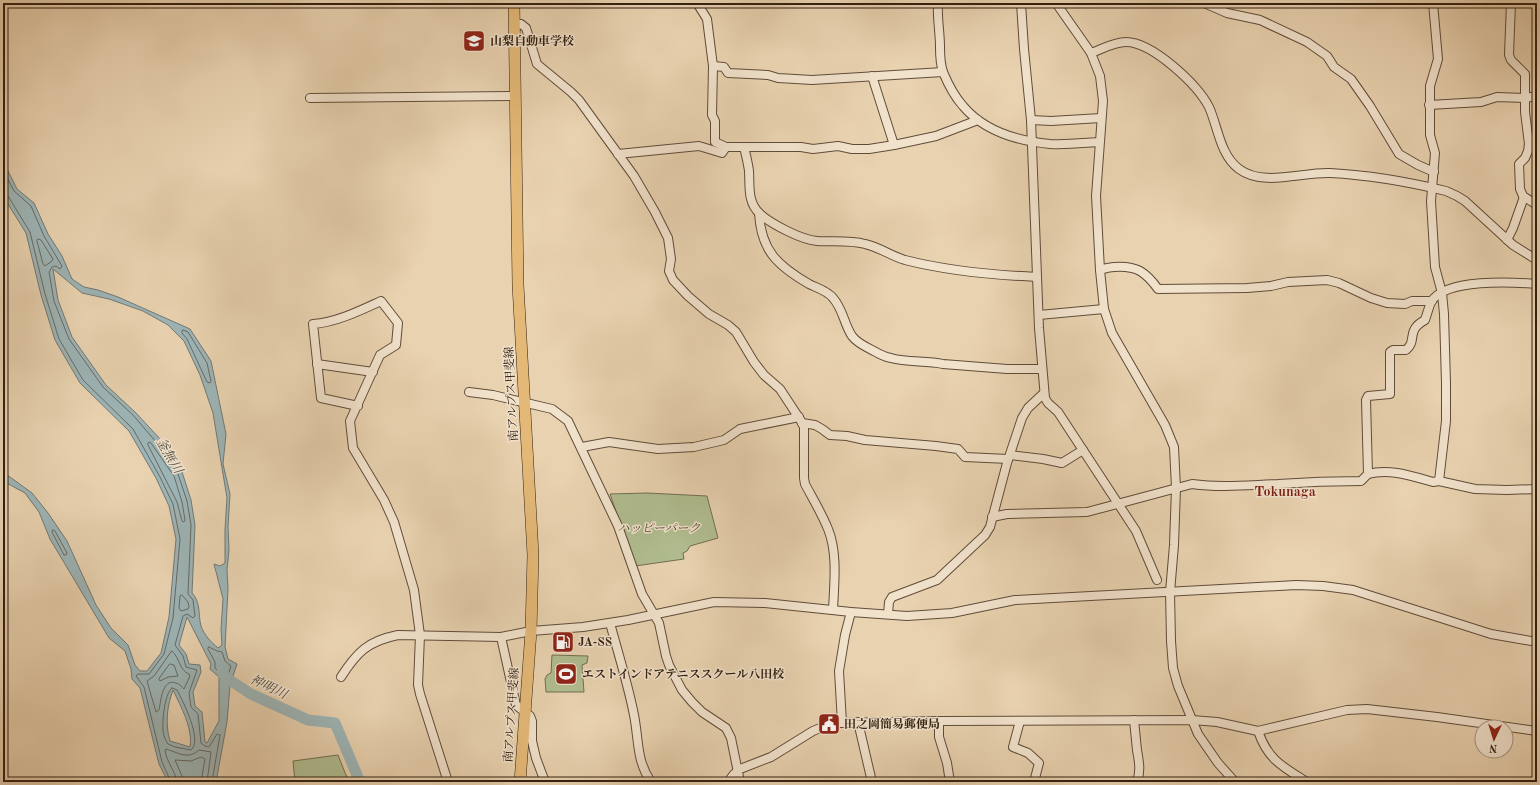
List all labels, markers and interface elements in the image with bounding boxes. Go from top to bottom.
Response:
school or university icon: 山梨自動車学校 [461,28,487,54]
place label: 山梨自動車学校 [490,34,574,48]
street label: 南アルプス甲斐線 [502,346,520,442]
water label: 釜無川 [153,435,186,478]
district label: Tokunaga [1254,485,1316,499]
park label: ハッピーパーク [618,522,700,535]
fuel station icon: JA-SS [550,629,576,655]
place label: JA-SS [578,637,612,649]
sports icon: エストインドアテニススクール八田校 [553,661,579,687]
street label: 南アルプス甲斐線 [501,667,521,763]
place label: エストインドアテニススクール八田校 [582,667,784,681]
water label: 神明川 [248,672,291,703]
public building icon: 田之岡簡易郵便局 [816,711,842,737]
place label: 田之岡簡易郵便局 [844,717,940,731]
north arrow [1474,719,1514,759]
text: N [1488,742,1498,753]

